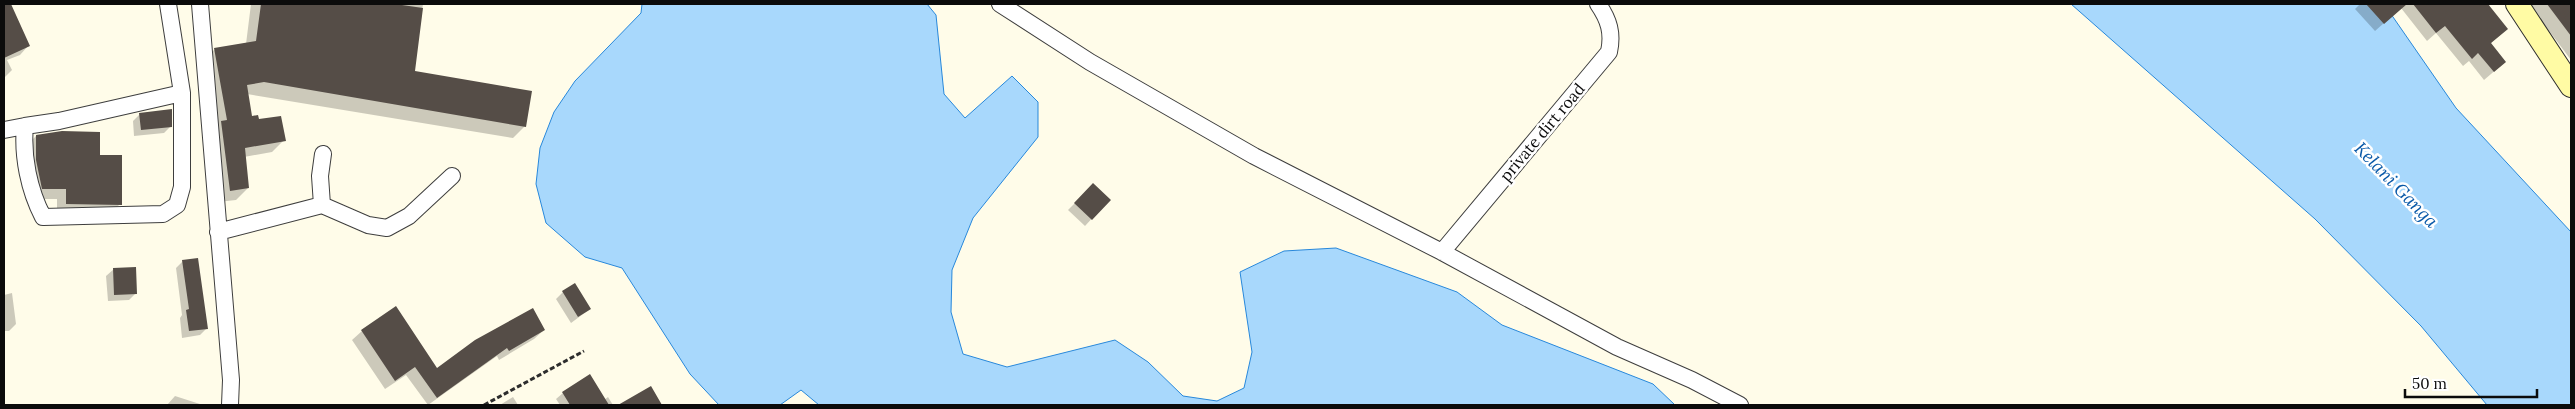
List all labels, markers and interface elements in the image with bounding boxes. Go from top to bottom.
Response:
street label: private dirt road [1495,79,1589,185]
water label: Kelani Ganga [2350,137,2443,232]
scale bar [2405,366,2538,398]
text: 50 m [2412,374,2447,393]

